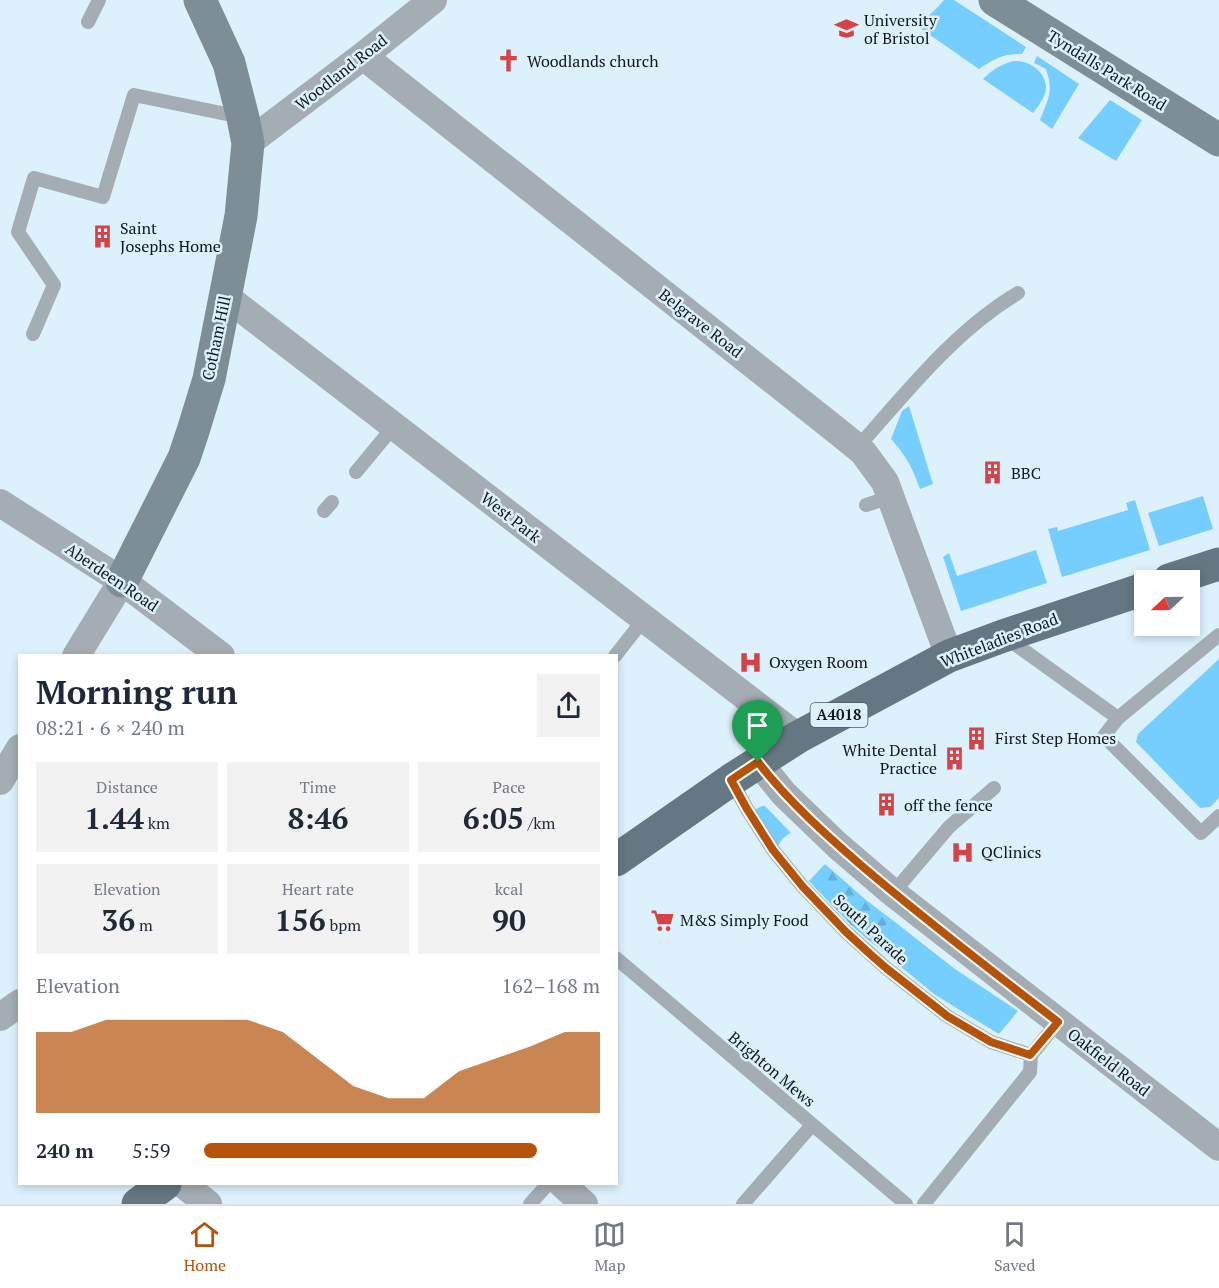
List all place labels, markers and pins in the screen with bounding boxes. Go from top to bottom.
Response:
place label: University of Bristol [864,9,938,49]
school or university icon: University of Bristol [833,16,859,42]
church icon: Woodlands church [496,48,522,74]
place label: Woodlands church [527,50,659,72]
place label: Saint Josephs Home [120,217,221,257]
building icon: Saint Josephs Home [89,224,115,250]
building icon: BBC [980,460,1006,486]
place label: BBC [1011,462,1041,484]
hospital icon: Oxygen Room [738,649,764,675]
place label: Oxygen Room [769,651,868,673]
pin [732,700,783,762]
building icon: First Step Homes [964,725,990,751]
place label: First Step Homes [995,727,1116,749]
place label: White Dental Practice [842,739,937,779]
building icon: White Dental Practice [942,746,968,772]
building icon: off the fence [873,792,899,818]
place label: off the fence [904,794,993,816]
hospital icon: QClinics [950,839,976,865]
place label: QClinics [981,841,1042,863]
supermarket icon: M&S Simply Food [649,907,675,933]
place label: M&S Simply Food [680,909,809,931]

